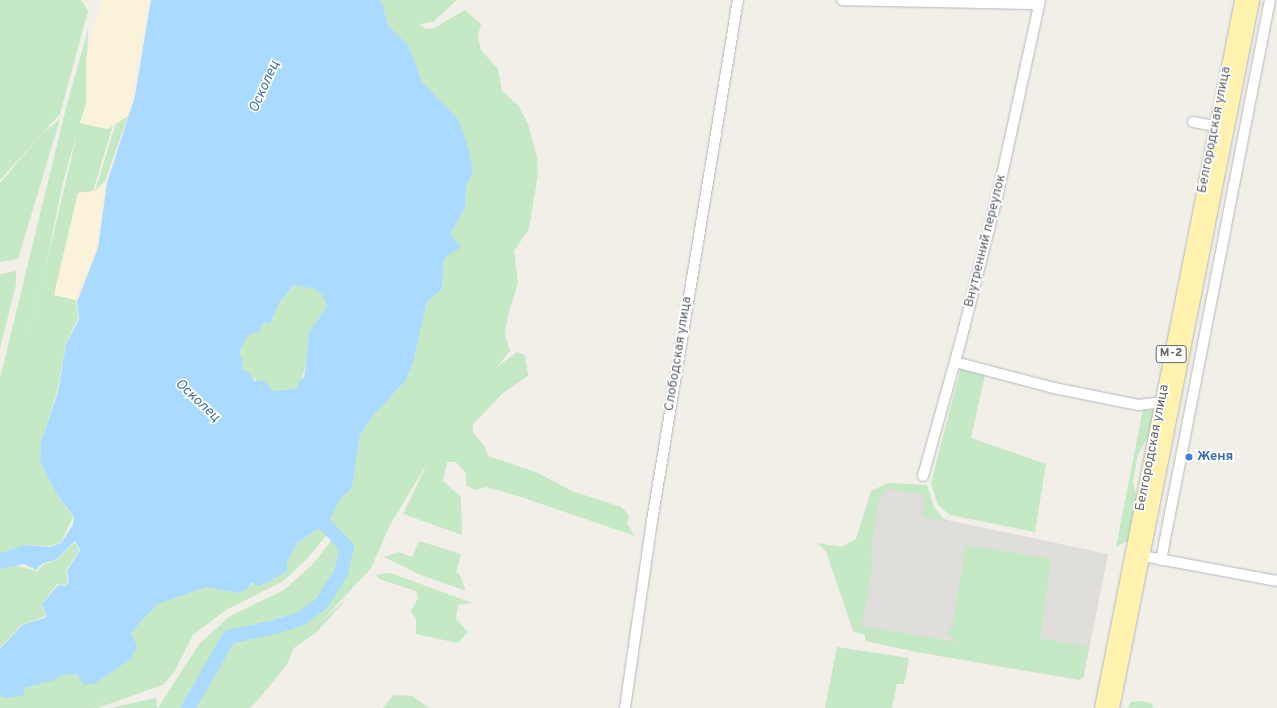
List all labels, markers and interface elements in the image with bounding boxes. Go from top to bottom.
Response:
water label: Осколец [246,58,284,116]
street label: Белгородская улица [1195,65,1235,195]
street label: Внутренний переулок [962,173,1010,309]
street label: Слободская улица [662,296,696,412]
road number: М-2 [1155,344,1187,364]
water label: Осколец [171,376,223,426]
street label: Белгородская улица [1133,383,1173,513]
place label: Женя [1197,449,1233,465]
marker: Женя [1184,452,1194,462]

